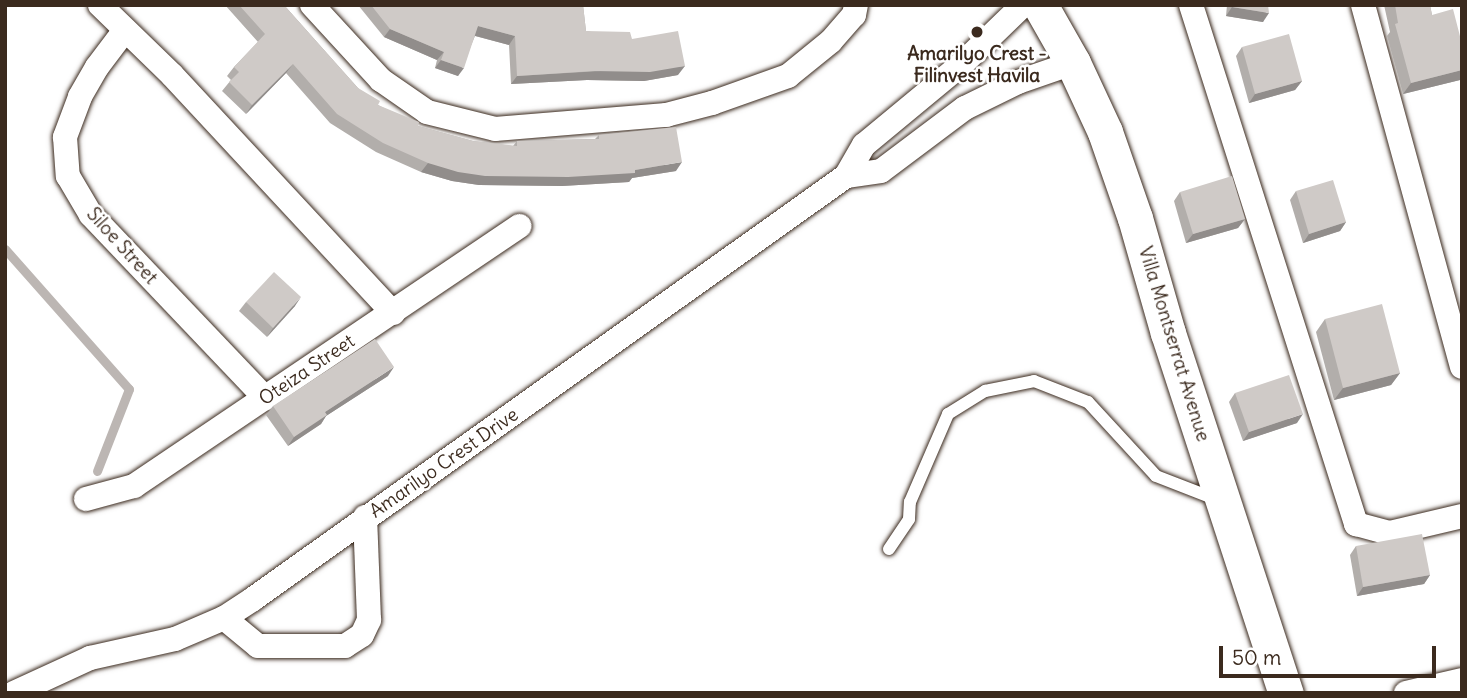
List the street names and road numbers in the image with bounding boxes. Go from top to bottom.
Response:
street label: Siloe Street [82,203,162,289]
street label: Villa Montserrat Avenue [1133,244,1215,444]
street label: Oteiza Street [255,330,359,410]
street label: Amarilyo Crest Drive [365,403,523,523]

